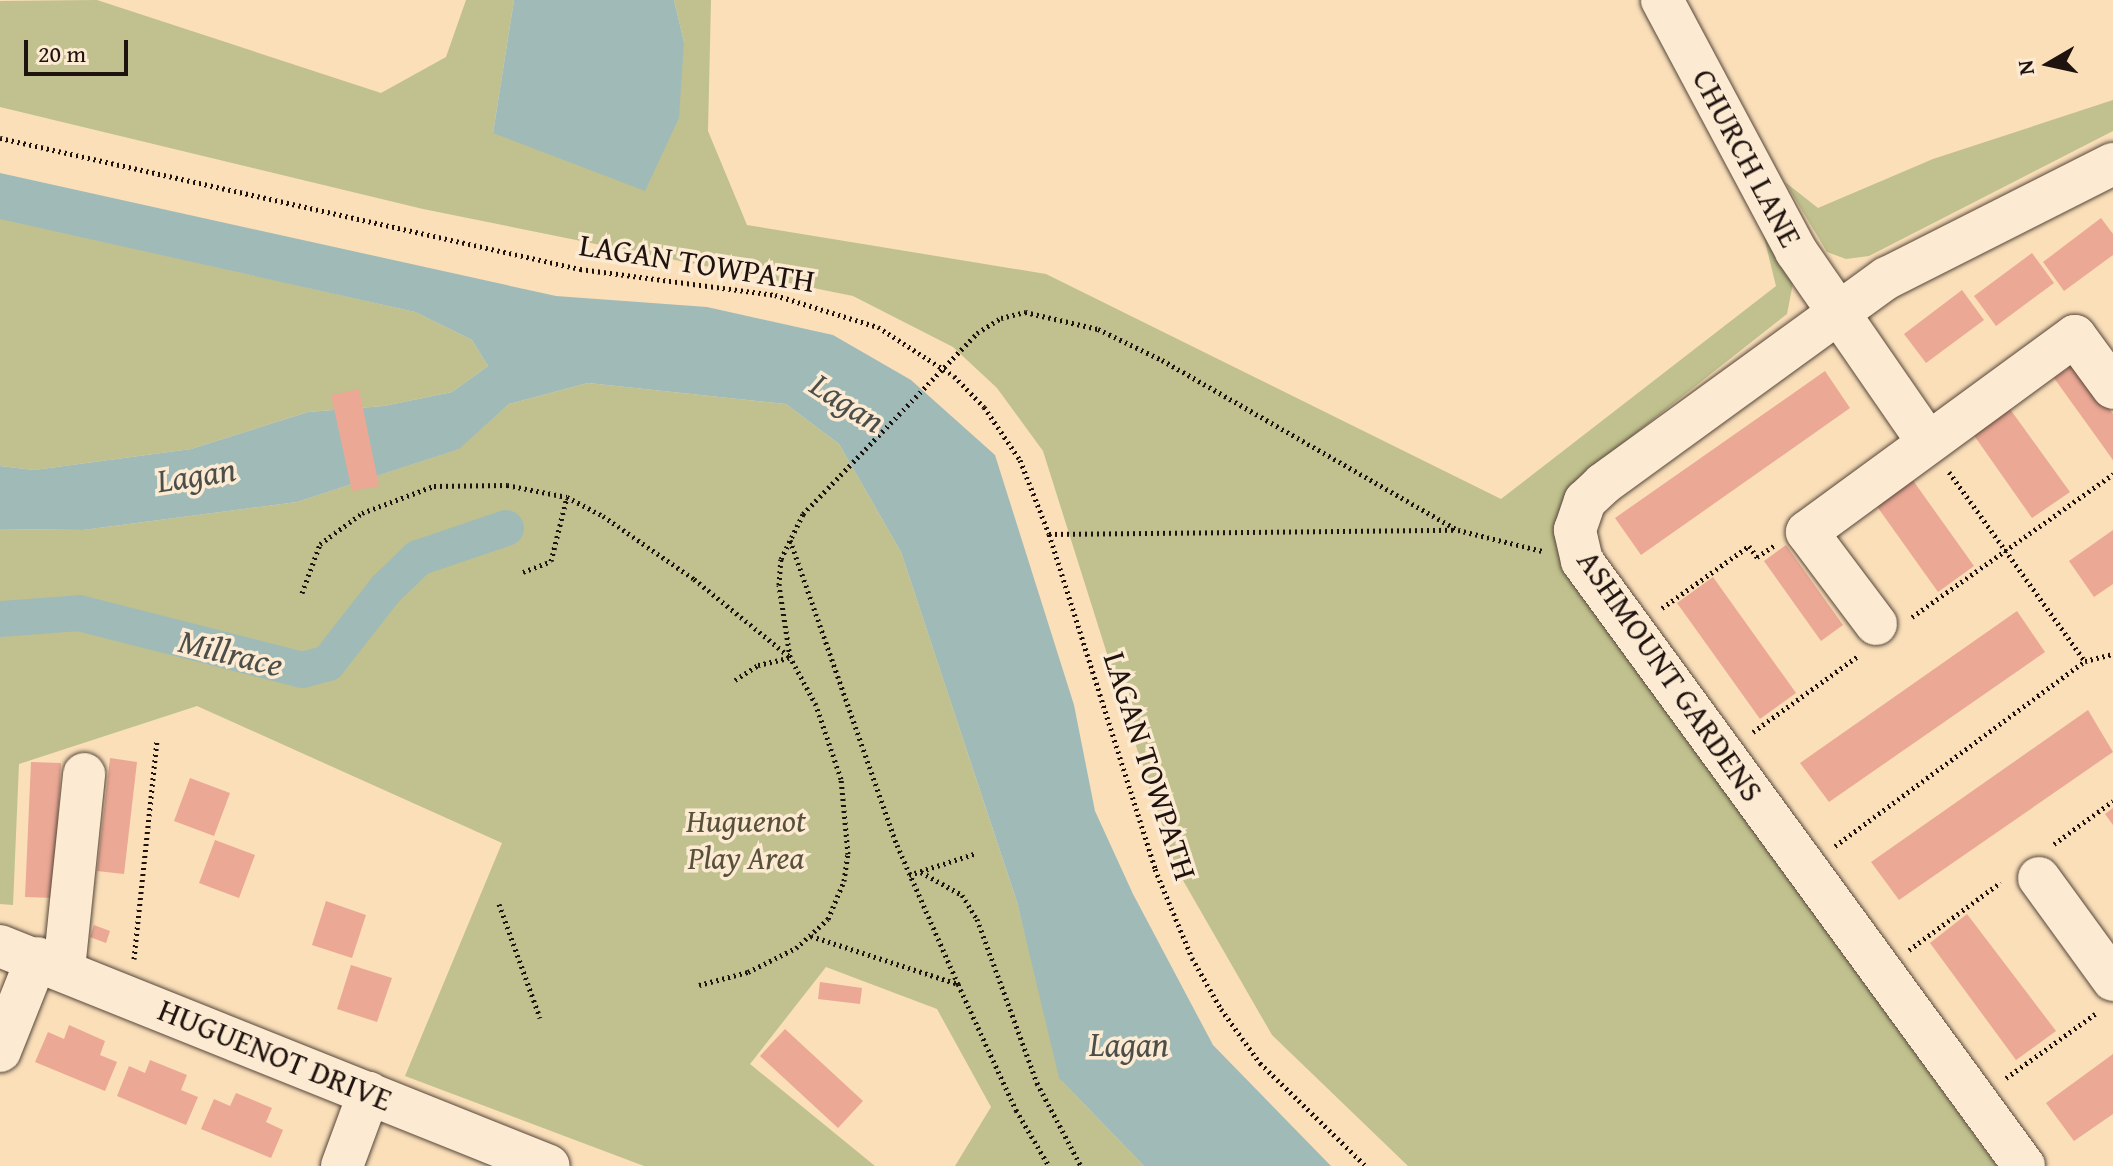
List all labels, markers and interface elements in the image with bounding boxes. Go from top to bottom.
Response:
scale bar [28,24,132,74]
north arrow [2009,24,2089,104]
text: 20 m [38,36,86,71]
text: N [2008,58,2042,78]
street label: CHURCH LANE [1684,62,1810,254]
street label: LAGAN TOWPATH [577,225,817,301]
water label: Lagan [804,363,892,441]
water label: Lagan [154,448,238,500]
street label: ASHMOUNT GARDENS [1569,543,1771,809]
water label: Millrace [175,619,287,685]
street label: LAGAN TOWPATH [1095,647,1205,885]
park label: Huguenot Play Area [686,803,806,878]
street label: HUGUENOT DRIVE [153,991,397,1119]
water label: Lagan [1089,1024,1169,1064]

